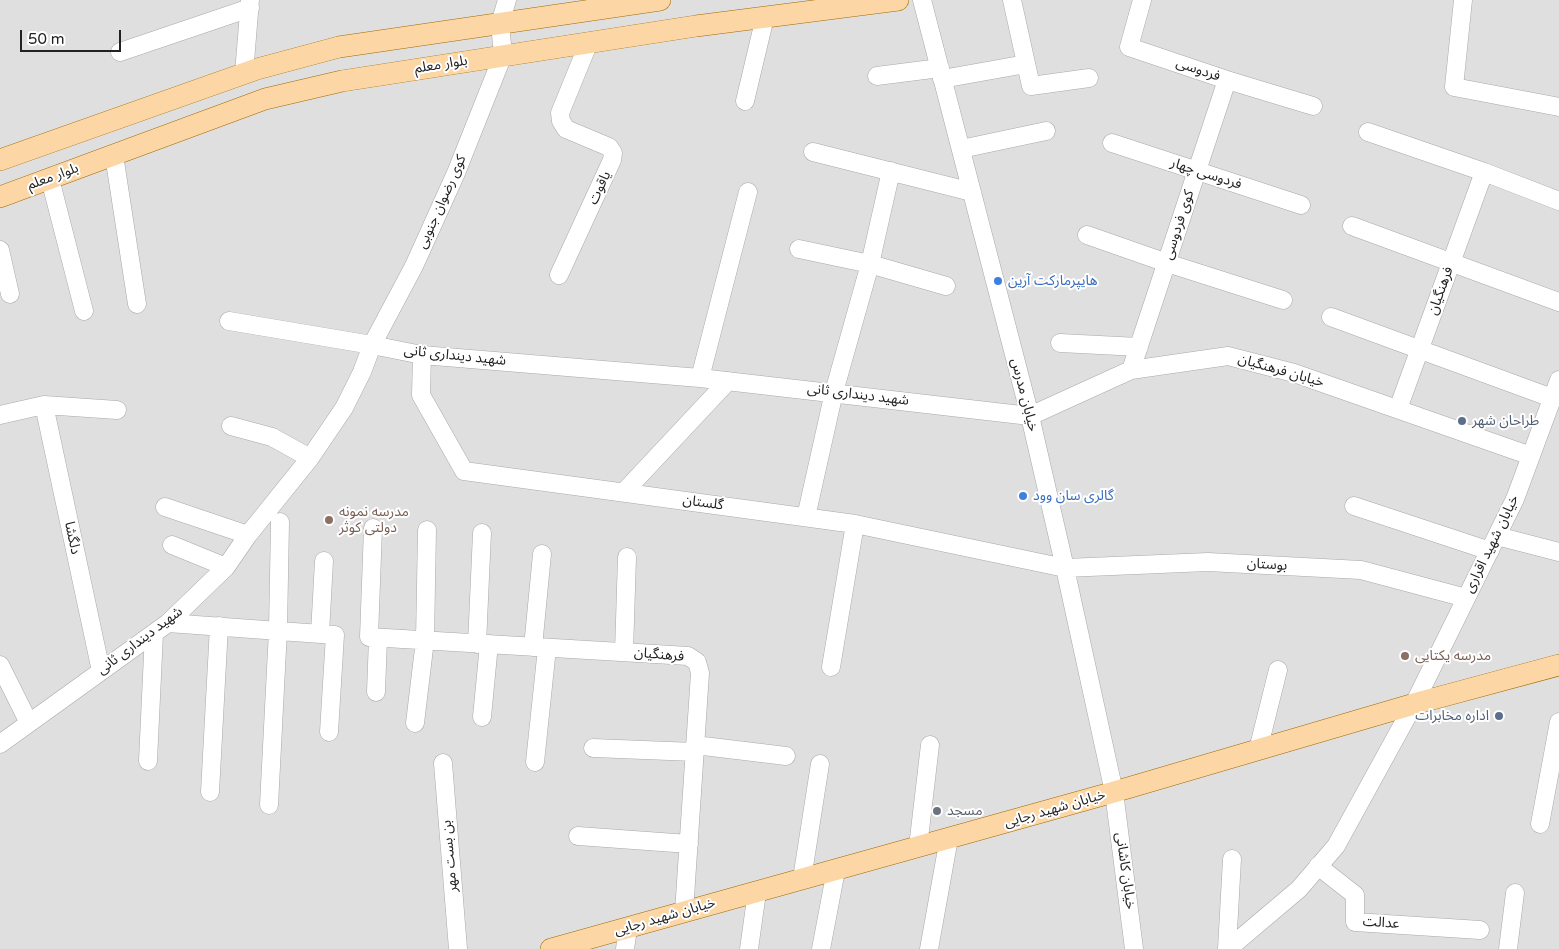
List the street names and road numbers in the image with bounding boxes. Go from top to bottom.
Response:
street label: بلوار معلم [413,53,469,77]
street label: فردوسی [1174,55,1222,85]
street label: کوی رضوان جنوبی [414,152,470,252]
street label: فردوسی چهار [1168,155,1244,193]
street label: بلوار معلم [25,160,81,194]
street label: یاقوت [585,169,615,207]
street label: کوی فردوسی [1160,188,1198,262]
street label: فرهنگیان [1425,265,1457,317]
street label: شهید دینداری ثانی [403,342,507,370]
street label: خیابان فرهنگیان [1236,351,1326,391]
street label: خیابان مدرس [1007,357,1041,433]
street label: شهید دینداری ثانی [806,380,910,410]
street label: گلستان [682,492,724,514]
street label: خیابان شهید اقراری [1461,492,1523,596]
street label: دلگشا [60,520,84,556]
street label: بوستان [1246,556,1288,574]
street label: شهید دینداری ثانی [94,603,186,679]
street label: فرهنگیان [633,644,685,666]
street label: خیابان شهید رجایی [1003,787,1107,831]
street label: بن بست مهر [438,819,462,893]
street label: خیابان کاشانی [1111,831,1139,911]
street label: خیابان شهید رجایی [613,895,717,939]
street label: عدالت [1362,913,1400,933]

